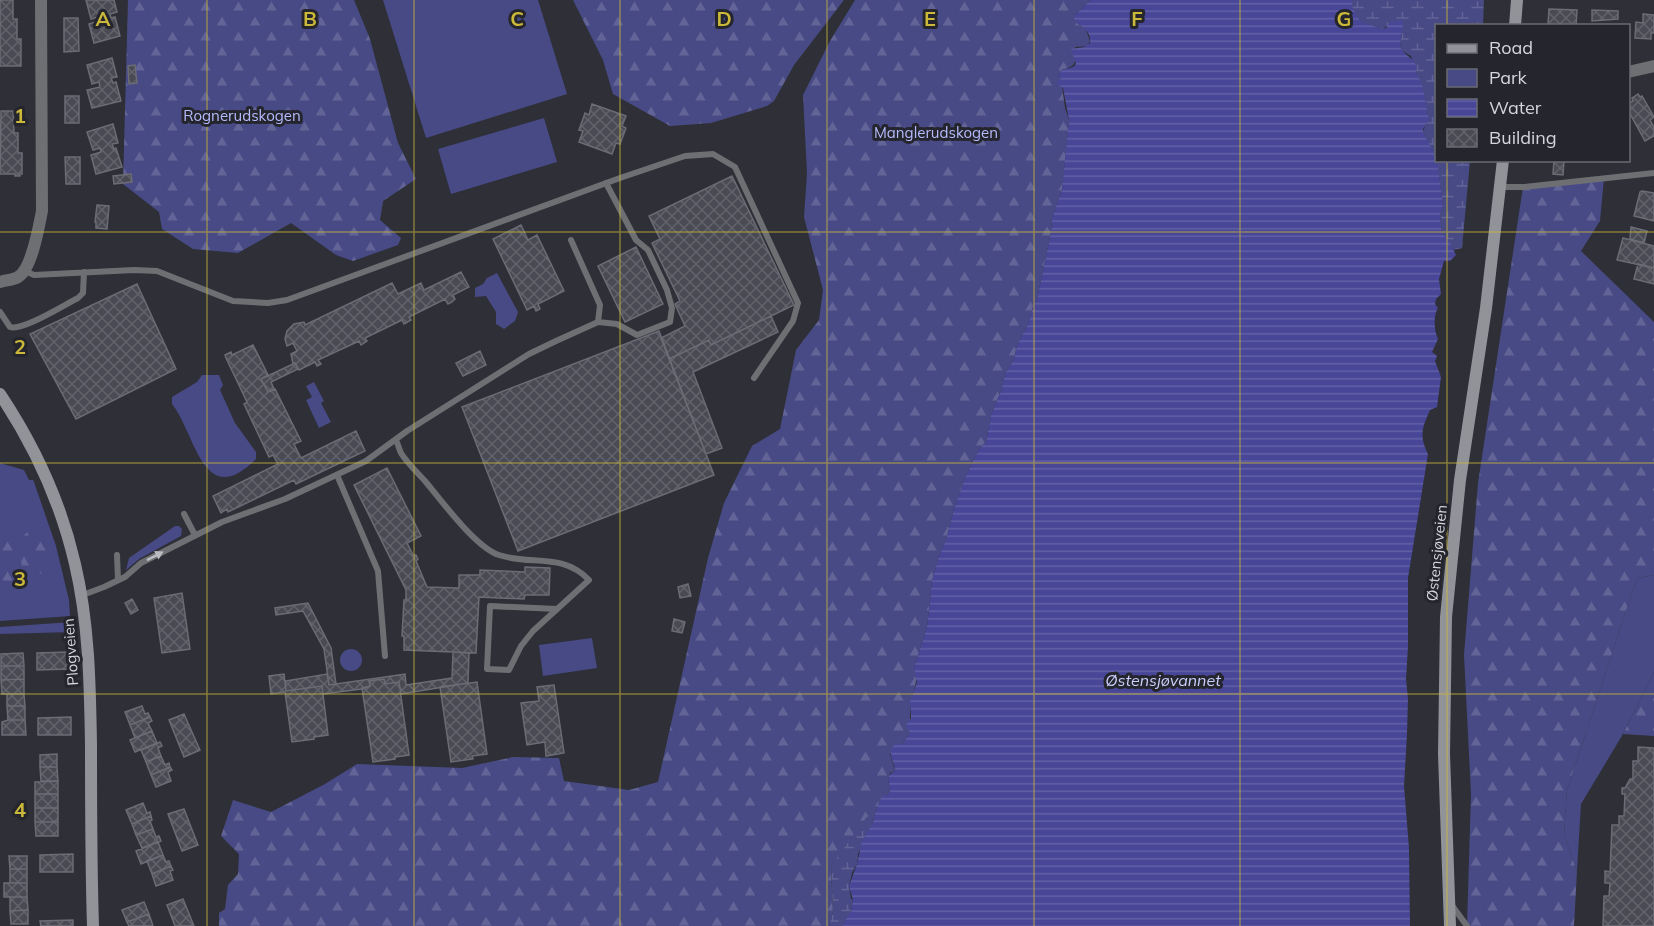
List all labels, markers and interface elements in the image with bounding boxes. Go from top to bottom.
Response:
text: A [96,6,111,31]
text: B [303,6,317,31]
text: C [510,6,524,31]
text: D [716,6,732,31]
text: E [924,6,936,31]
text: F [1131,6,1143,31]
text: G [1337,6,1351,31]
legend [1435,24,1630,162]
text: Road [1489,36,1533,59]
text: Park [1489,66,1528,89]
text: Water [1489,96,1542,119]
text: 1 [14,103,26,128]
park label: Rognerudskogen [183,106,301,125]
park label: Manglerudskogen [874,123,998,142]
text: Building [1489,126,1557,149]
text: 2 [14,334,26,359]
street label: Østensjøveien [1422,504,1451,602]
one-way arrow [146,551,164,561]
text: 3 [14,566,26,591]
street label: Plogveien [59,618,82,686]
water label: Østensjøvannet [1105,670,1221,690]
text: 4 [14,797,26,822]

